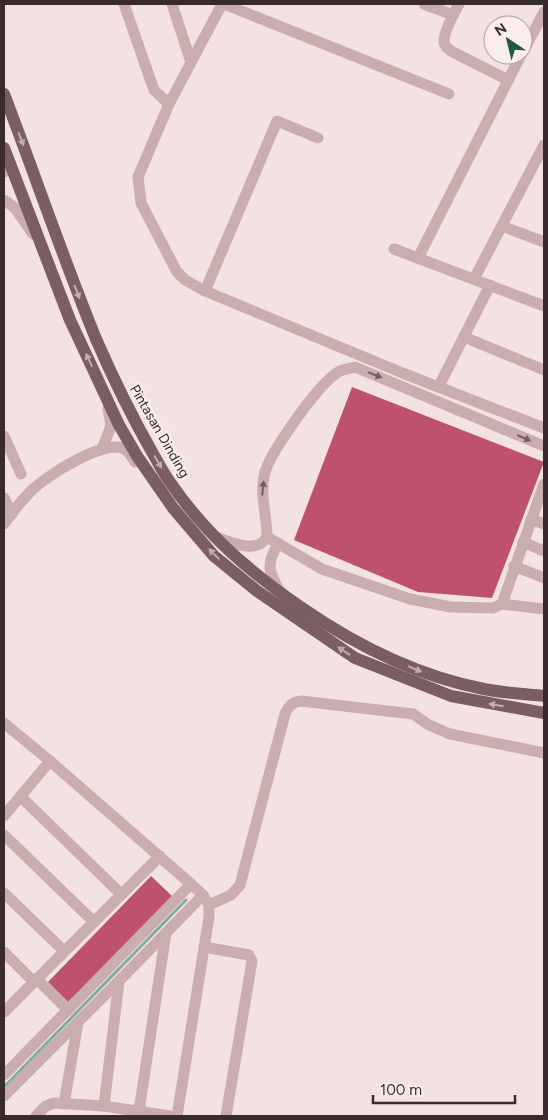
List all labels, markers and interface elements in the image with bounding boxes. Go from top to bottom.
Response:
north arrow [483,15,533,65]
text: N [492,20,510,40]
one-way arrow [18,132,26,146]
one-way arrow [73,285,81,300]
one-way arrow [85,353,93,367]
one-way arrow [367,372,382,379]
street label: Pintasan Dinding [126,382,193,481]
one-way arrow [517,434,532,442]
one-way arrow [153,455,162,468]
one-way arrow [259,480,267,496]
one-way arrow [208,549,220,561]
one-way arrow [337,646,351,656]
one-way arrow [408,665,422,673]
one-way arrow [488,700,504,708]
scale bar [373,1072,516,1104]
text: 100 m [380,1081,422,1099]

